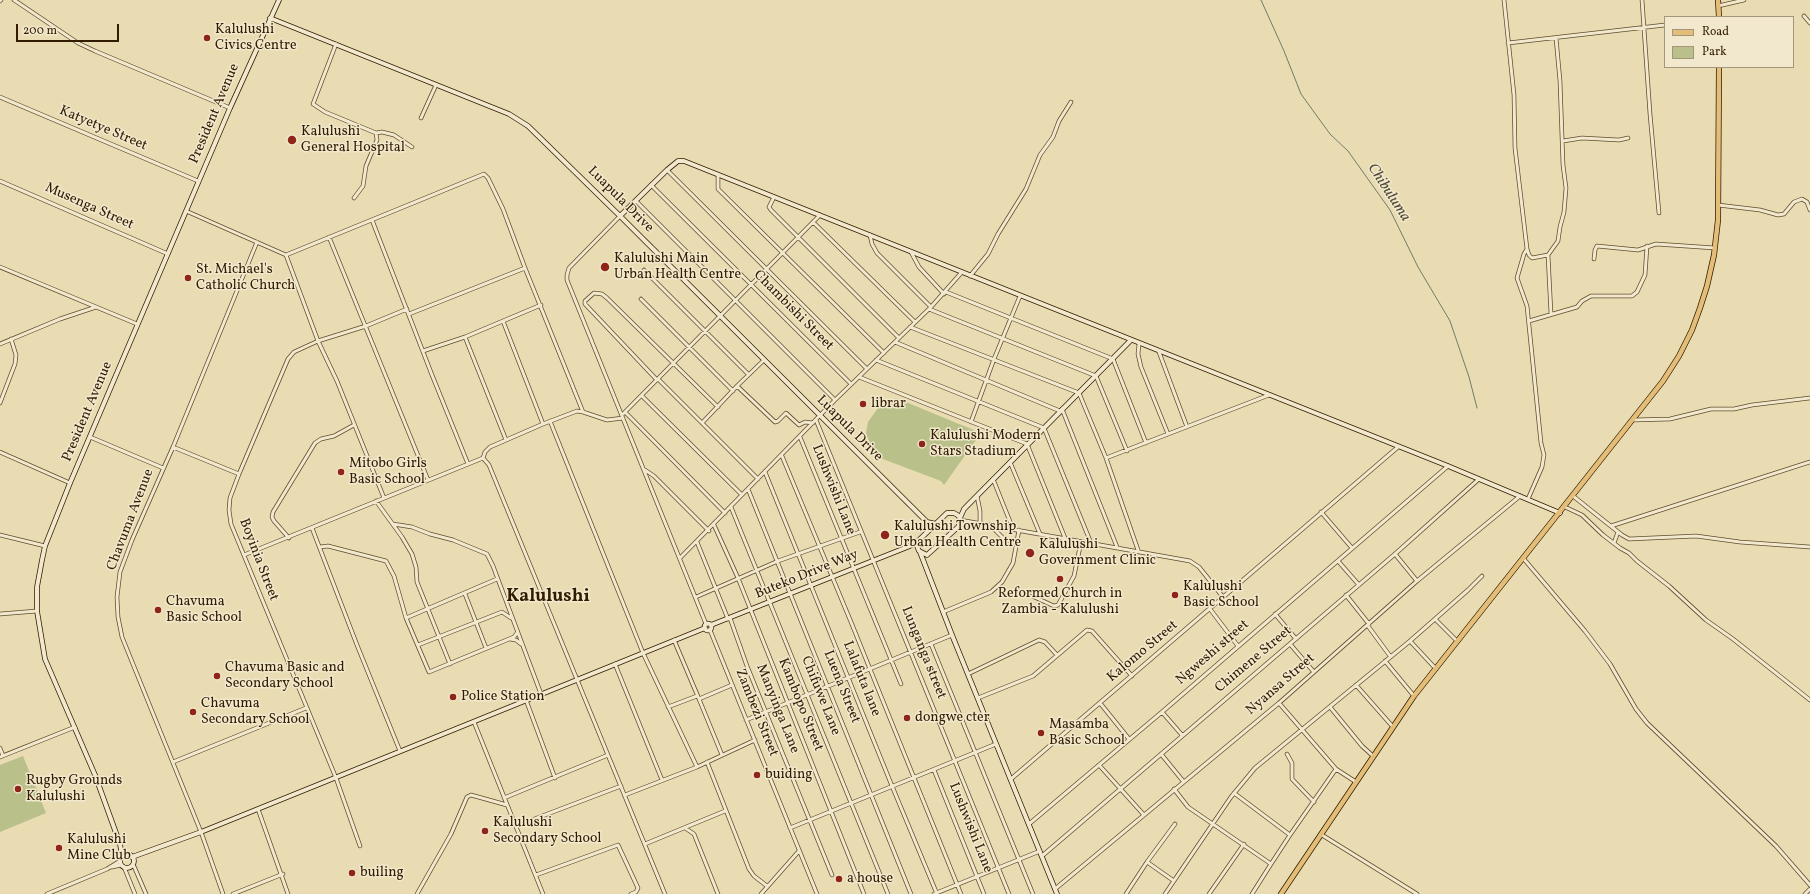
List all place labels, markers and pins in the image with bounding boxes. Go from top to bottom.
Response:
place label: Kalulushi Civics Centre [215,22,297,54]
marker: Kalulushi Civics Centre [202,33,212,43]
place label: Kalulushi General Hospital [301,124,405,156]
marker: Kalulushi General Hospital [286,134,298,146]
place label: Kalulushi Main Urban Health Centre [614,251,741,284]
marker: Kalulushi Main Urban Health Centre [599,261,611,273]
place label: St. Michael's Catholic Church [196,262,295,294]
marker: St. Michael's Catholic Church [183,273,193,283]
place label: librar [871,396,906,412]
marker: librar [858,399,868,409]
place label: Kalulushi Modern Stars Stadium [930,428,1041,460]
marker: Kalulushi Modern Stars Stadium [917,439,927,449]
place label: Mitobo Girls Basic School [349,456,427,488]
marker: Mitobo Girls Basic School [336,467,346,477]
place label: Kalulushi Township Urban Health Centre [894,519,1021,552]
marker: Kalulushi Township Urban Health Centre [879,529,891,541]
place label: Kalulushi Government Clinic [1039,537,1156,570]
marker: Kalulushi Government Clinic [1024,547,1036,559]
marker: Reformed Church in Zambia - Kalulushi [1055,574,1065,584]
place label: Kalulushi Basic School [1183,579,1259,612]
place label: Reformed Church in Zambia - Kalulushi [998,586,1122,618]
marker: Kalulushi Basic School [1170,590,1180,600]
place label: Chavuma Basic School [166,594,242,626]
marker: Chavuma Basic School [153,605,163,615]
place label: Chavuma Basic and Secondary School [225,660,345,692]
marker: Chavuma Basic and Secondary School [212,671,222,681]
place label: Police Station [461,689,545,705]
marker: Police Station [448,692,458,702]
place label: Chavuma Secondary School [201,696,309,728]
marker: Chavuma Secondary School [188,707,198,717]
place label: dongwe cter [915,710,990,726]
marker: dongwe cter [902,713,912,723]
place label: Masamba Basic School [1049,717,1125,750]
marker: Masamba Basic School [1036,728,1046,738]
place label: buiding [765,767,812,783]
marker: buiding [752,770,762,780]
place label: Rugby Grounds Kalulushi [26,773,122,806]
marker: Rugby Grounds Kalulushi [13,784,23,794]
place label: Kalulushi Secondary School [493,815,601,848]
marker: Kalulushi Secondary School [480,826,490,836]
place label: Kalulushi Mine Club [67,832,131,864]
marker: Kalulushi Mine Club [54,843,64,853]
place label: builing [360,865,404,881]
marker: builing [347,868,357,878]
place label: a house [847,871,893,887]
marker: a house [834,874,844,884]

